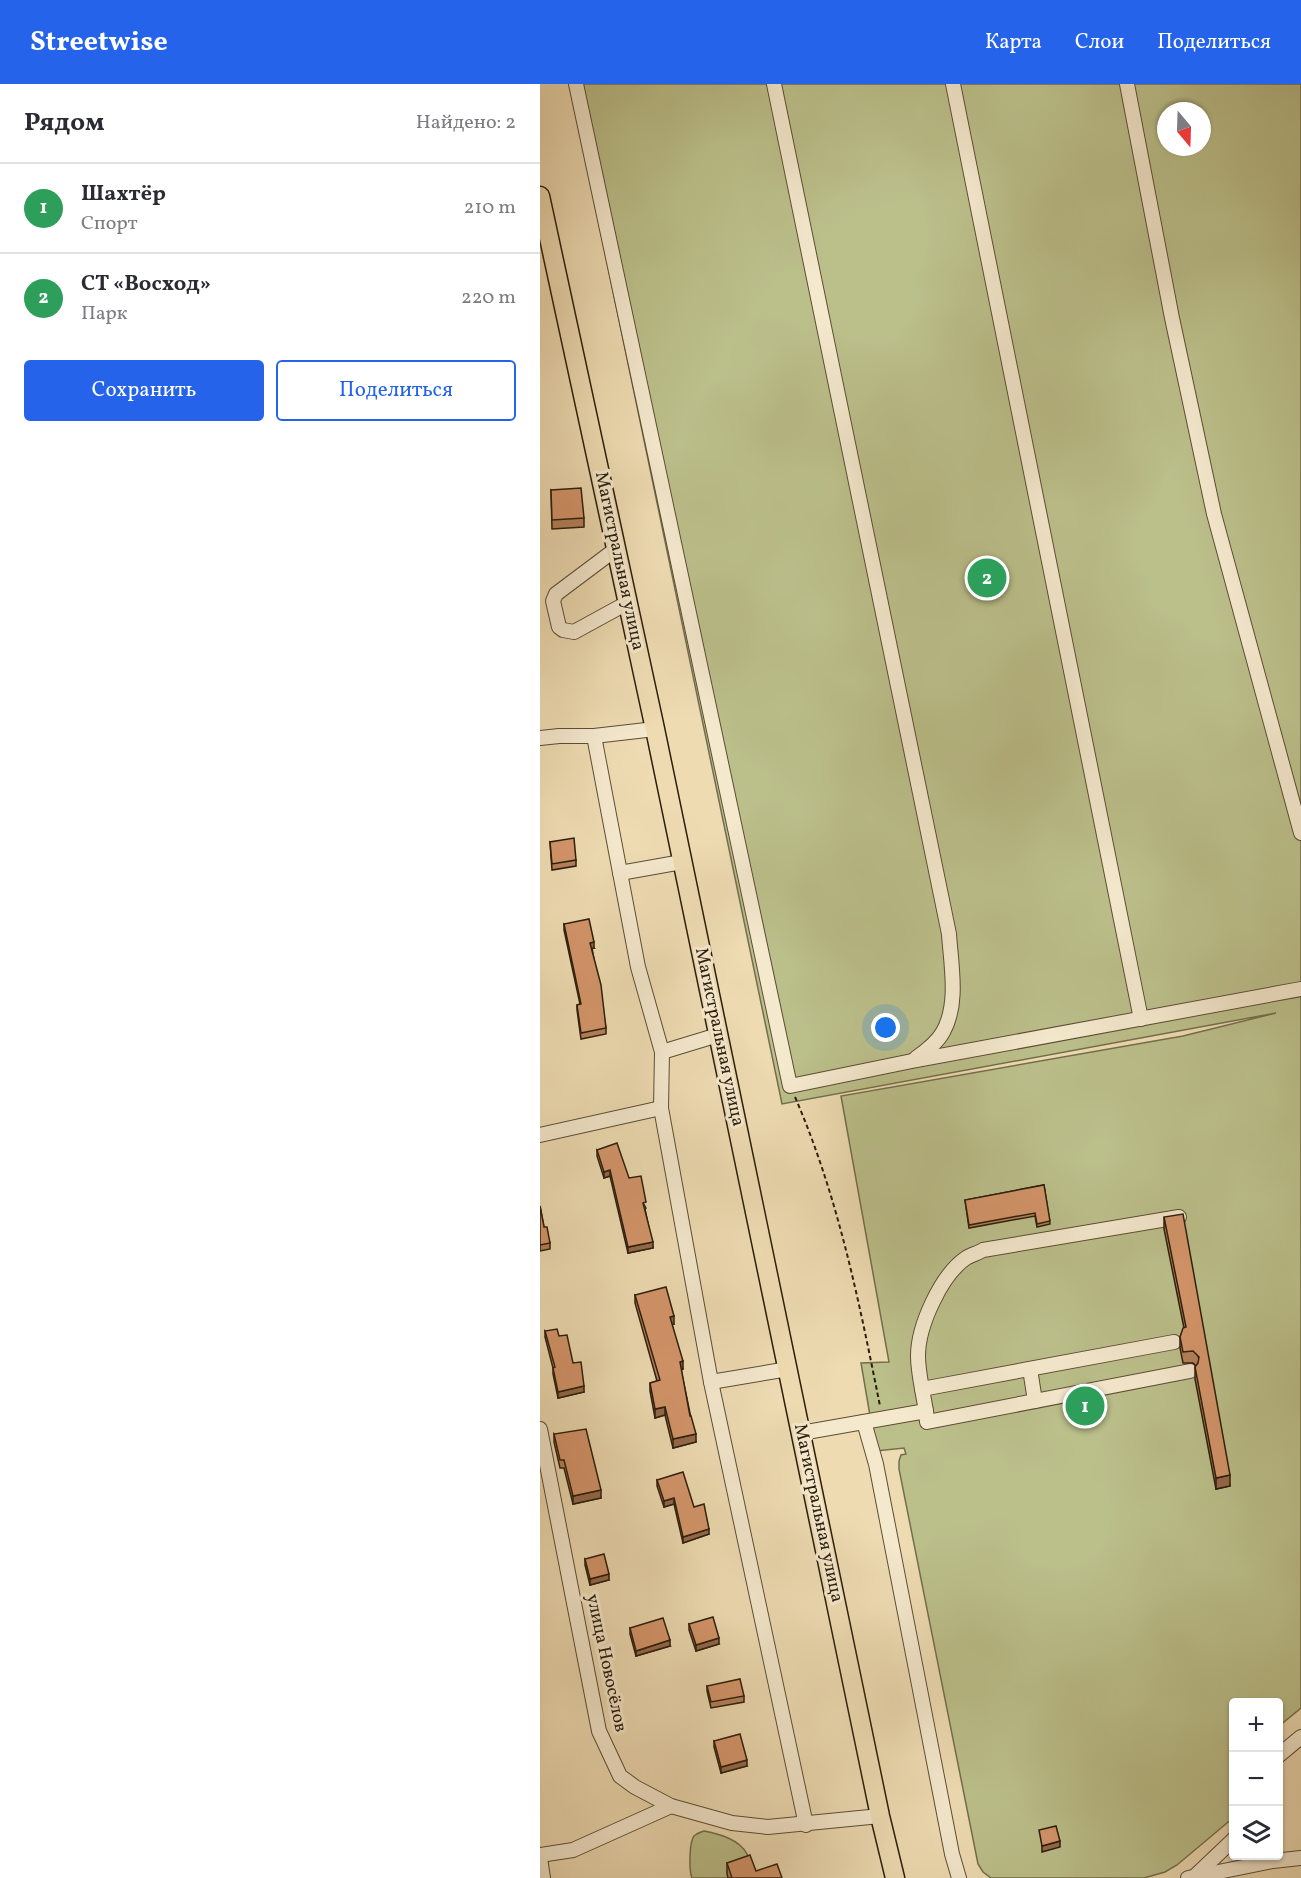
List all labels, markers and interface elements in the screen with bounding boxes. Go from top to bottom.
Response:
text: Streetwise [30,23,168,62]
text: Карта [985,28,1042,57]
text: Слои [1075,28,1124,57]
text: Поделиться [1157,28,1271,57]
north arrow [1157,102,1211,156]
text: Рядом [24,105,104,141]
text: Найдено: 2 [416,109,516,137]
text: Шахтёр [81,179,166,210]
text: 1 [39,194,48,222]
text: 210 m [464,194,516,222]
text: Спорт [81,210,138,238]
text: СТ «Восход» [81,269,211,300]
text: 2 [38,284,49,312]
text: 220 m [461,284,516,312]
text: Парк [81,300,127,328]
button: Сохранить [24,360,264,421]
button: Поделиться [276,360,516,421]
street label: Магистральная улица [588,469,650,653]
pin: 2 [968,556,1006,600]
street label: Магистральная улица [688,945,750,1129]
your location [871,1013,900,1042]
pin: 1 [1066,1384,1104,1428]
street label: Магистральная улица [787,1421,849,1605]
street label: улица Новосёлов [579,1592,633,1734]
map controls [1229,1698,1283,1860]
button: + [1229,1698,1283,1752]
button: − [1229,1752,1283,1806]
button: layers [1229,1806,1283,1860]

